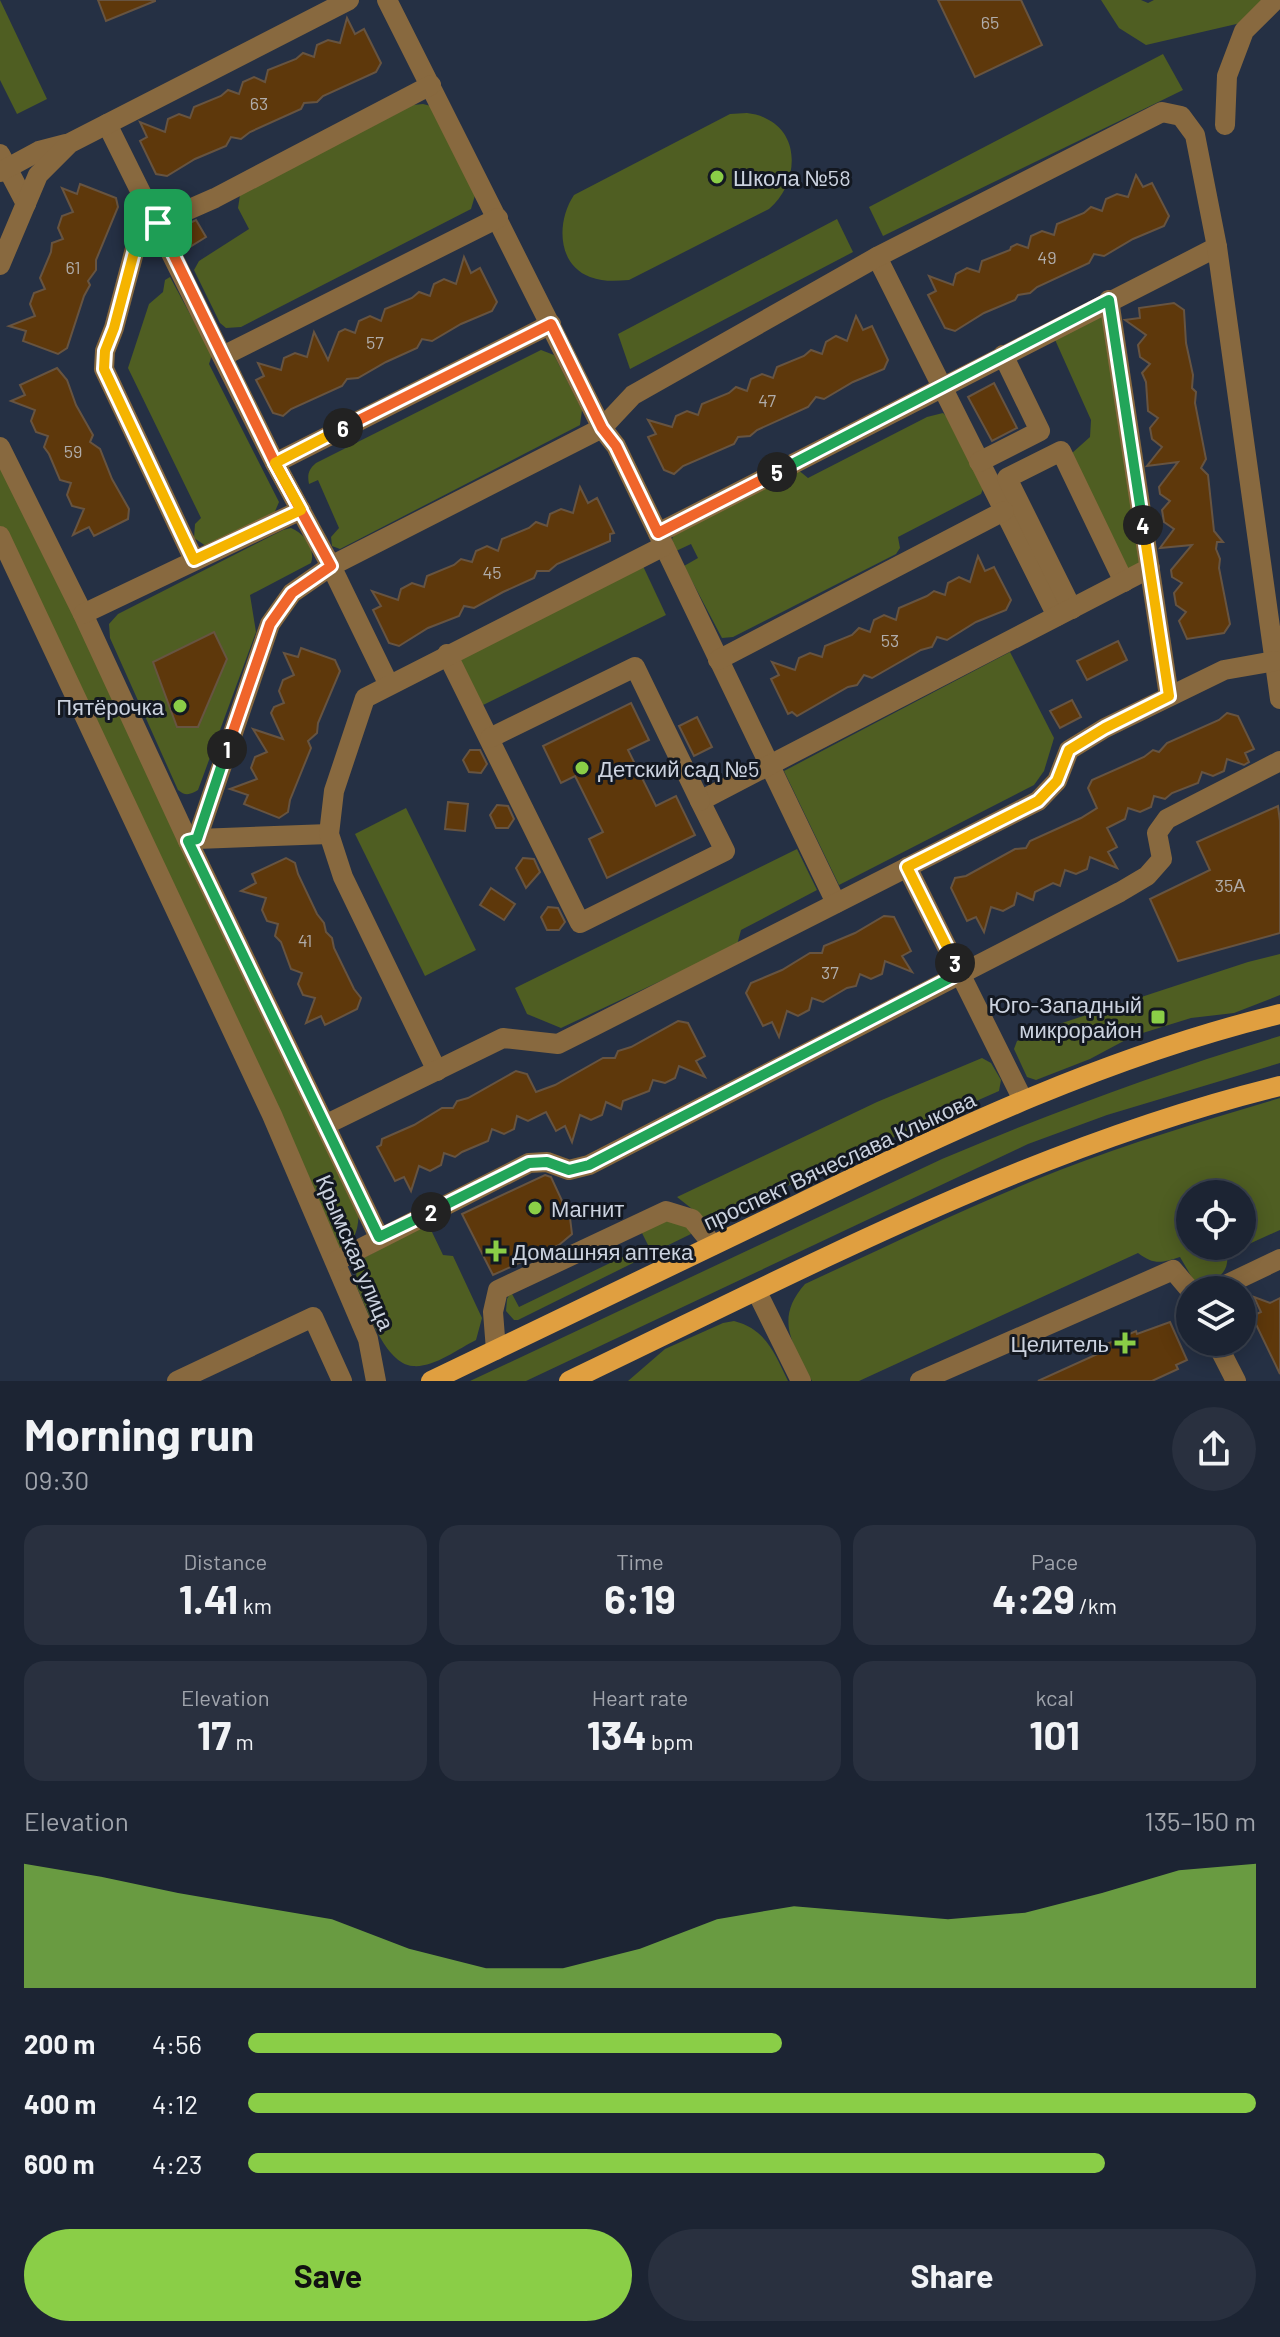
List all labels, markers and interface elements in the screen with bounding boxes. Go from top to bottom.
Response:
house number: 65 [981,11,999,33]
house number: 63 [250,92,268,114]
place label: Школа №58 [733,164,851,190]
marker: Школа №58 [708,168,726,186]
pin [124,189,192,257]
icon: arrive [136,201,180,245]
house number: 49 [1037,246,1057,268]
house number: 61 [65,256,81,278]
house number: 57 [366,331,384,353]
house number: 47 [758,389,776,411]
pin: 6 [323,408,363,448]
text: 6 [337,415,349,441]
house number: 59 [64,440,82,462]
pin: 5 [757,452,797,492]
text: 5 [771,459,783,485]
pin: 4 [1123,505,1163,545]
text: 4 [1136,512,1150,538]
house number: 45 [482,561,502,583]
house number: 53 [881,629,899,651]
place label: Пятёрочка [56,693,165,720]
marker: Пятёрочка [171,697,189,715]
pin: 1 [207,729,247,769]
text: 1 [223,736,231,762]
place label: Детский сад №5 [598,755,759,782]
marker: Детский сад №5 [573,759,591,777]
house number: 35А [1215,874,1245,896]
house number: 41 [298,929,312,951]
pin: 3 [935,943,975,983]
text: 3 [949,950,961,976]
house number: 37 [821,961,839,983]
place label: Юго-Западный микрорайон [989,991,1142,1043]
marker: Юго-Западный микрорайон [1149,1008,1167,1026]
street label: проспект Вячеслава Клыкова [699,1085,980,1236]
street label: Крымская улица [311,1170,401,1335]
map controls [1176,1180,1256,1356]
button: locate [1176,1180,1256,1260]
pin: 2 [411,1192,451,1232]
place label: Магнит [551,1195,624,1221]
text: 2 [425,1199,437,1225]
marker: Магнит [526,1199,544,1217]
place label: Домашняя аптека [512,1238,694,1265]
marker: Домашняя аптека [487,1242,505,1260]
button: layers [1176,1276,1256,1356]
place label: Целитель [1010,1330,1109,1357]
marker: Целитель [1116,1334,1134,1352]
text: Morning run [24,1407,254,1460]
button: share [1172,1407,1256,1491]
text: 09:30 [24,1464,89,1495]
text: Distance [183,1548,267,1574]
text: Time [616,1548,664,1574]
text: Pace [1031,1548,1078,1574]
text: 1.41 [179,1574,238,1622]
text: 6:19 [604,1574,676,1622]
text: 4:29 [992,1574,1075,1622]
text: km [238,1592,272,1618]
text: /km [1075,1592,1117,1618]
text: Elevation [181,1684,270,1710]
text: Heart rate [592,1684,688,1710]
text: kcal [1035,1684,1074,1710]
text: 17 [197,1710,231,1758]
text: 134 [587,1710,647,1758]
text: 101 [1029,1710,1080,1758]
text: m [231,1728,254,1754]
text: bpm [647,1728,693,1754]
text: Elevation [24,1805,129,1836]
text: 135–150 m [1145,1805,1256,1836]
text: 200 m [24,2028,95,2059]
text: 4:56 [152,2028,202,2059]
text: 400 m [24,2088,96,2119]
text: 4:12 [152,2088,198,2119]
text: 600 m [24,2148,95,2179]
text: 4:23 [152,2148,202,2179]
button: Save [24,2229,632,2321]
button: Share [648,2229,1256,2321]

